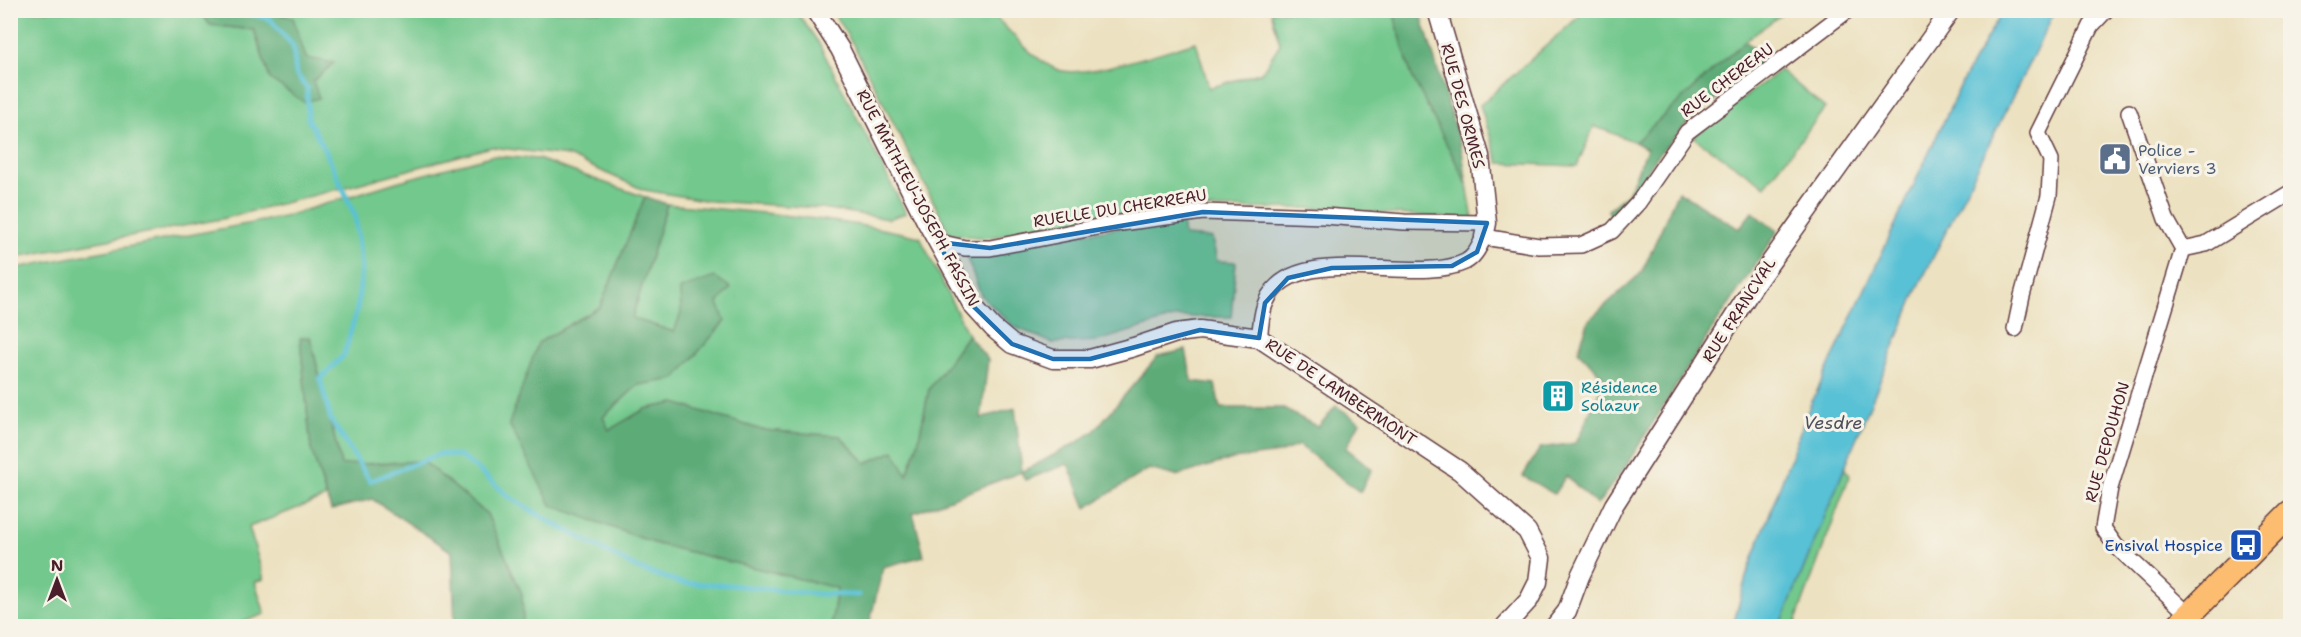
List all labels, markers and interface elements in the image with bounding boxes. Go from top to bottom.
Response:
street label: RUE CHEREAU [1676,38,1778,122]
street label: RUE DES ORMES [1436,41,1490,171]
street label: RUE MATHIEU-JOSEPH FASSIN [852,86,984,310]
place label: Police - Verviers 3 [2138,140,2217,179]
public building icon: Police - Verviers 3 [2097,141,2133,177]
street label: RUELLE DU CHERREAU [1032,184,1208,232]
street label: RUE FRANCVAL [1697,254,1781,366]
street label: RUE DE LAMBERMONT [1261,334,1421,451]
place label: Résidence Solazur [1581,377,1658,416]
building icon: Résidence Solazur [1540,378,1576,414]
street label: RUE DEPOUHON [2080,379,2134,505]
water label: Vesdre [1804,411,1862,435]
bus stop icon: Ensival Hospice [2228,527,2264,563]
place label: Ensival Hospice [2105,535,2223,556]
north arrow [27,550,87,610]
text: N [51,555,63,576]

